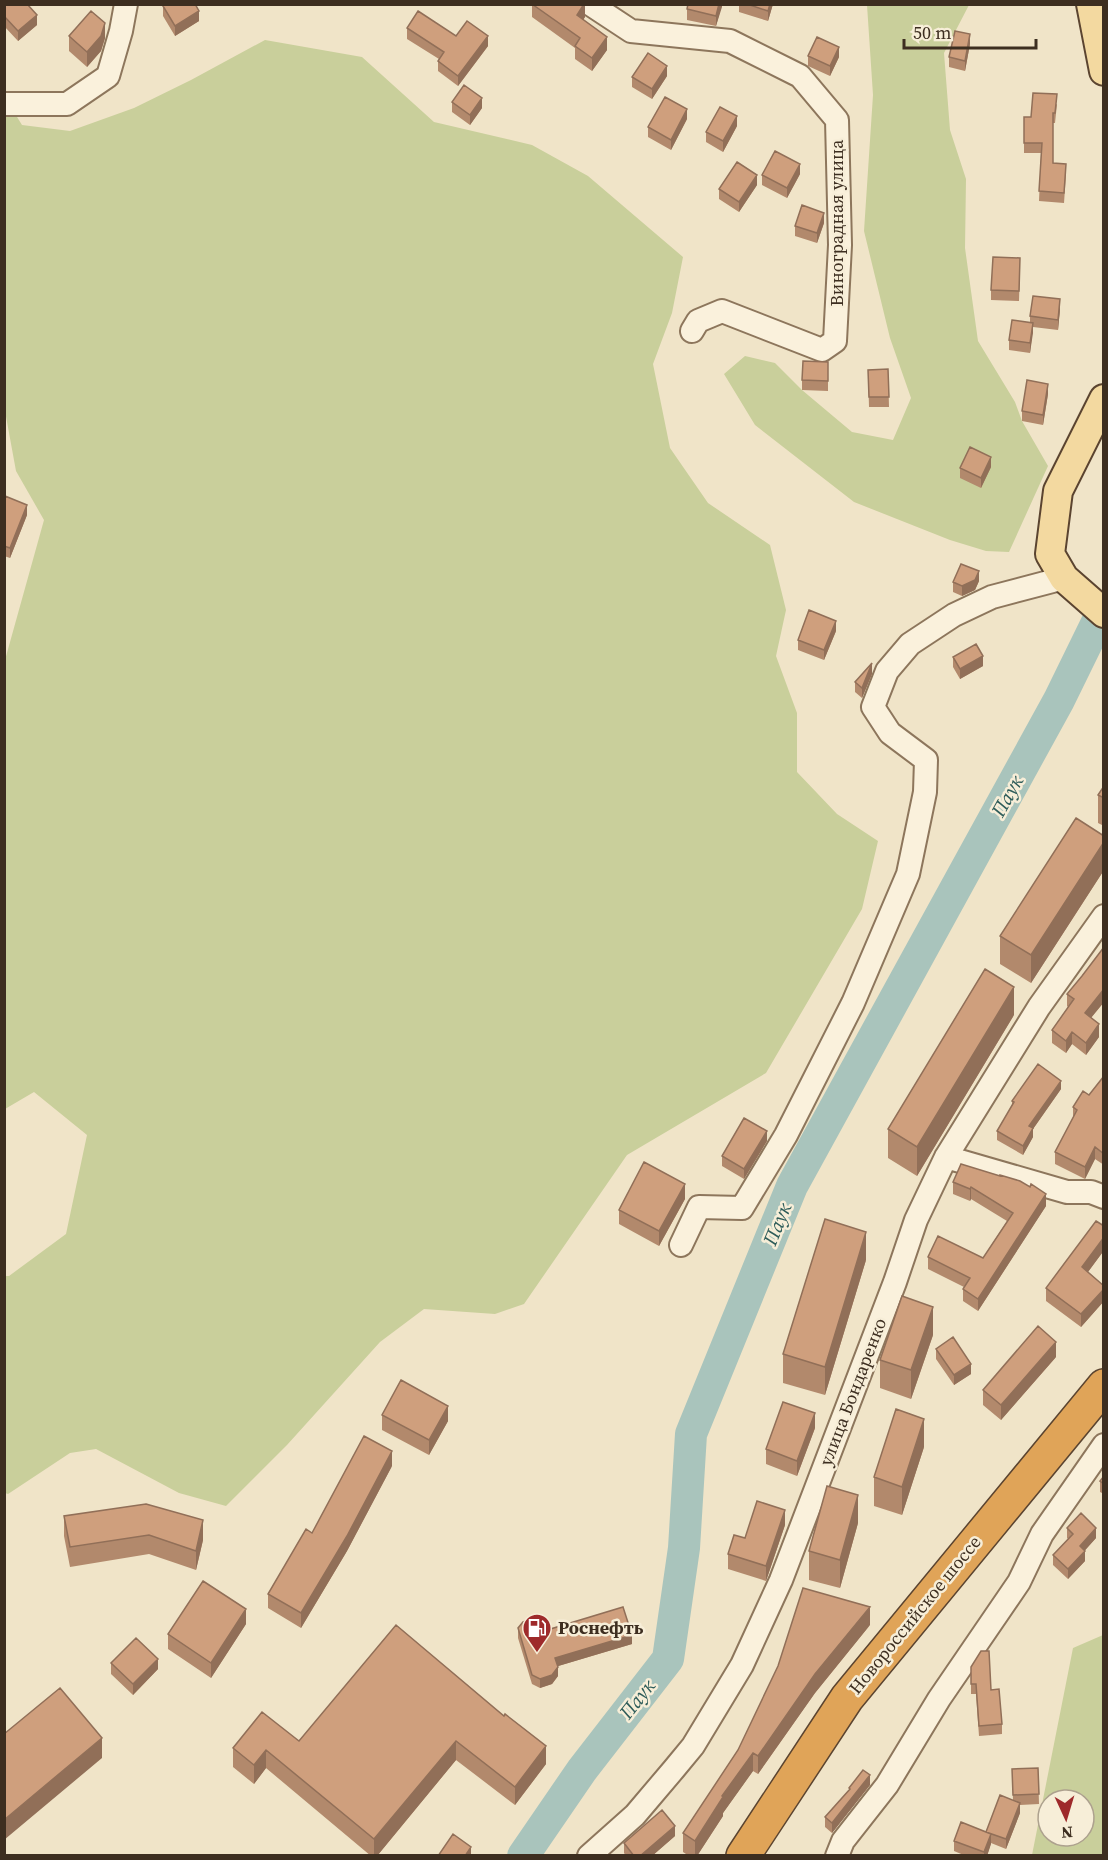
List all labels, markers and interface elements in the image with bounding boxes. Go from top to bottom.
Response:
scale bar [904,12,1036,50]
text: 50 m [913,20,951,45]
street label: Виноградная улица [824,139,849,306]
water label: Паук [984,770,1030,823]
water label: Паук [755,1198,798,1251]
street label: улица Бондаренко [813,1314,892,1469]
street label: Новороссийское шоссе [843,1530,986,1699]
fuel station icon: Роснефть [521,1612,553,1654]
place label: Роснефть [558,1615,644,1640]
water label: Паук [612,1673,662,1726]
north arrow [1036,1788,1096,1848]
text: N [1060,1822,1074,1844]

